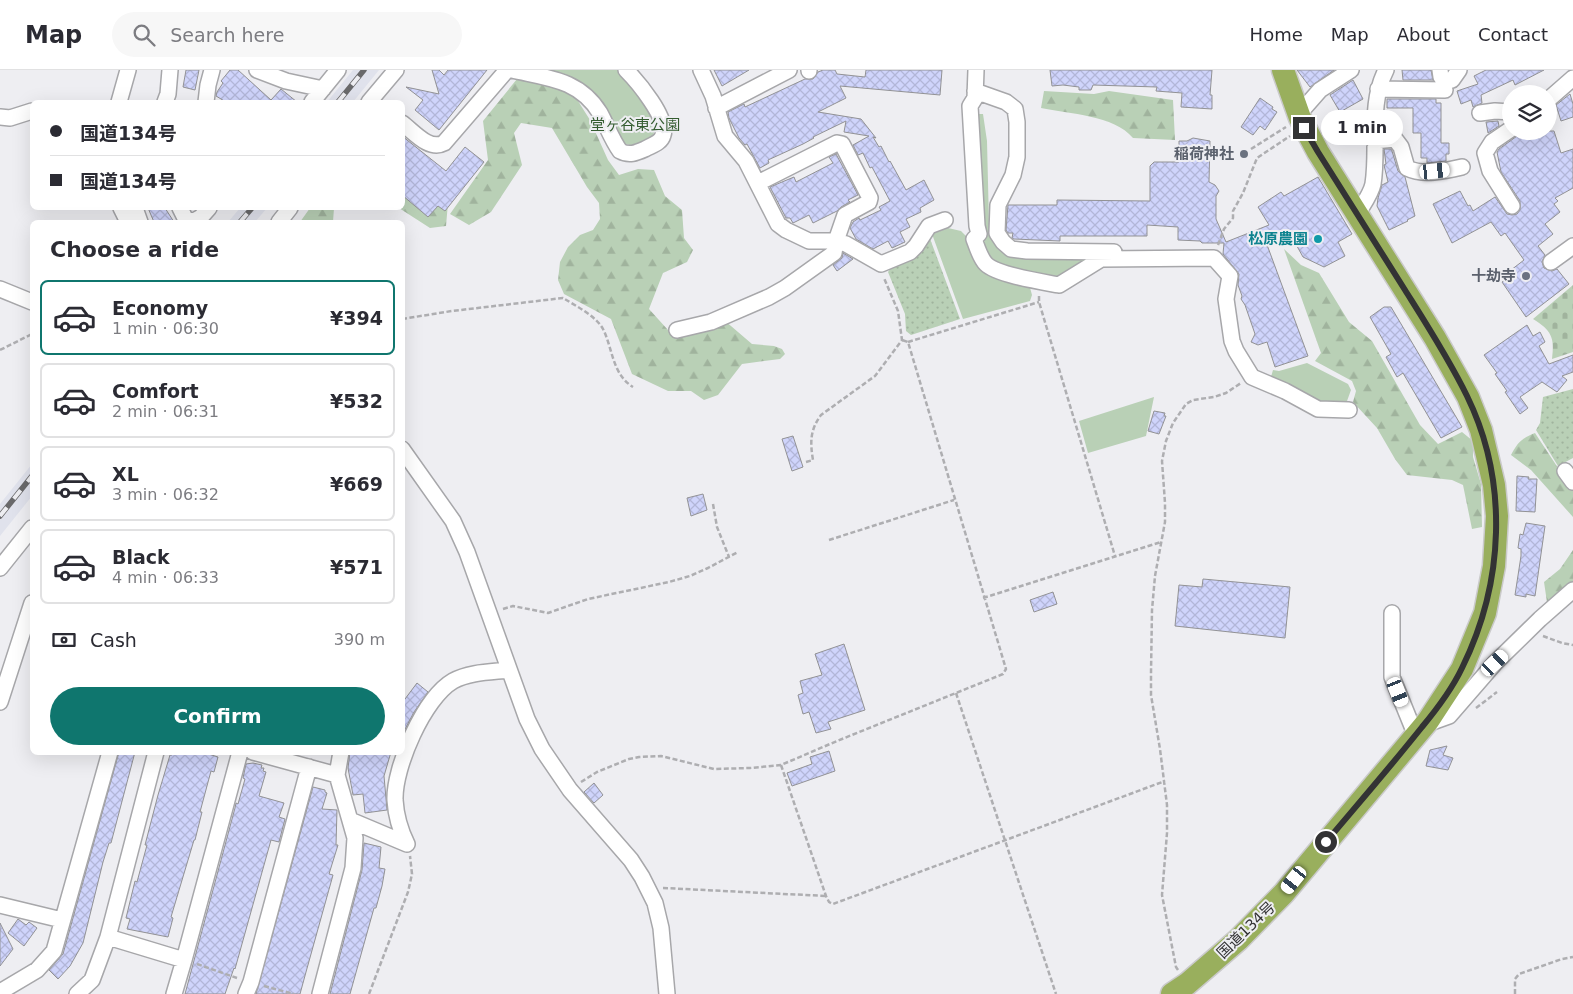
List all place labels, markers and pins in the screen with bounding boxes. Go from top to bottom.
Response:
place label: 稲荷神社 [1174,145,1234,163]
marker: 稲荷神社 [1238,148,1250,160]
place label: 松原農園 [1248,230,1308,248]
marker: 松原農園 [1312,233,1324,245]
place label: 十劫寺 [1471,267,1516,285]
marker: 十劫寺 [1520,270,1532,282]

